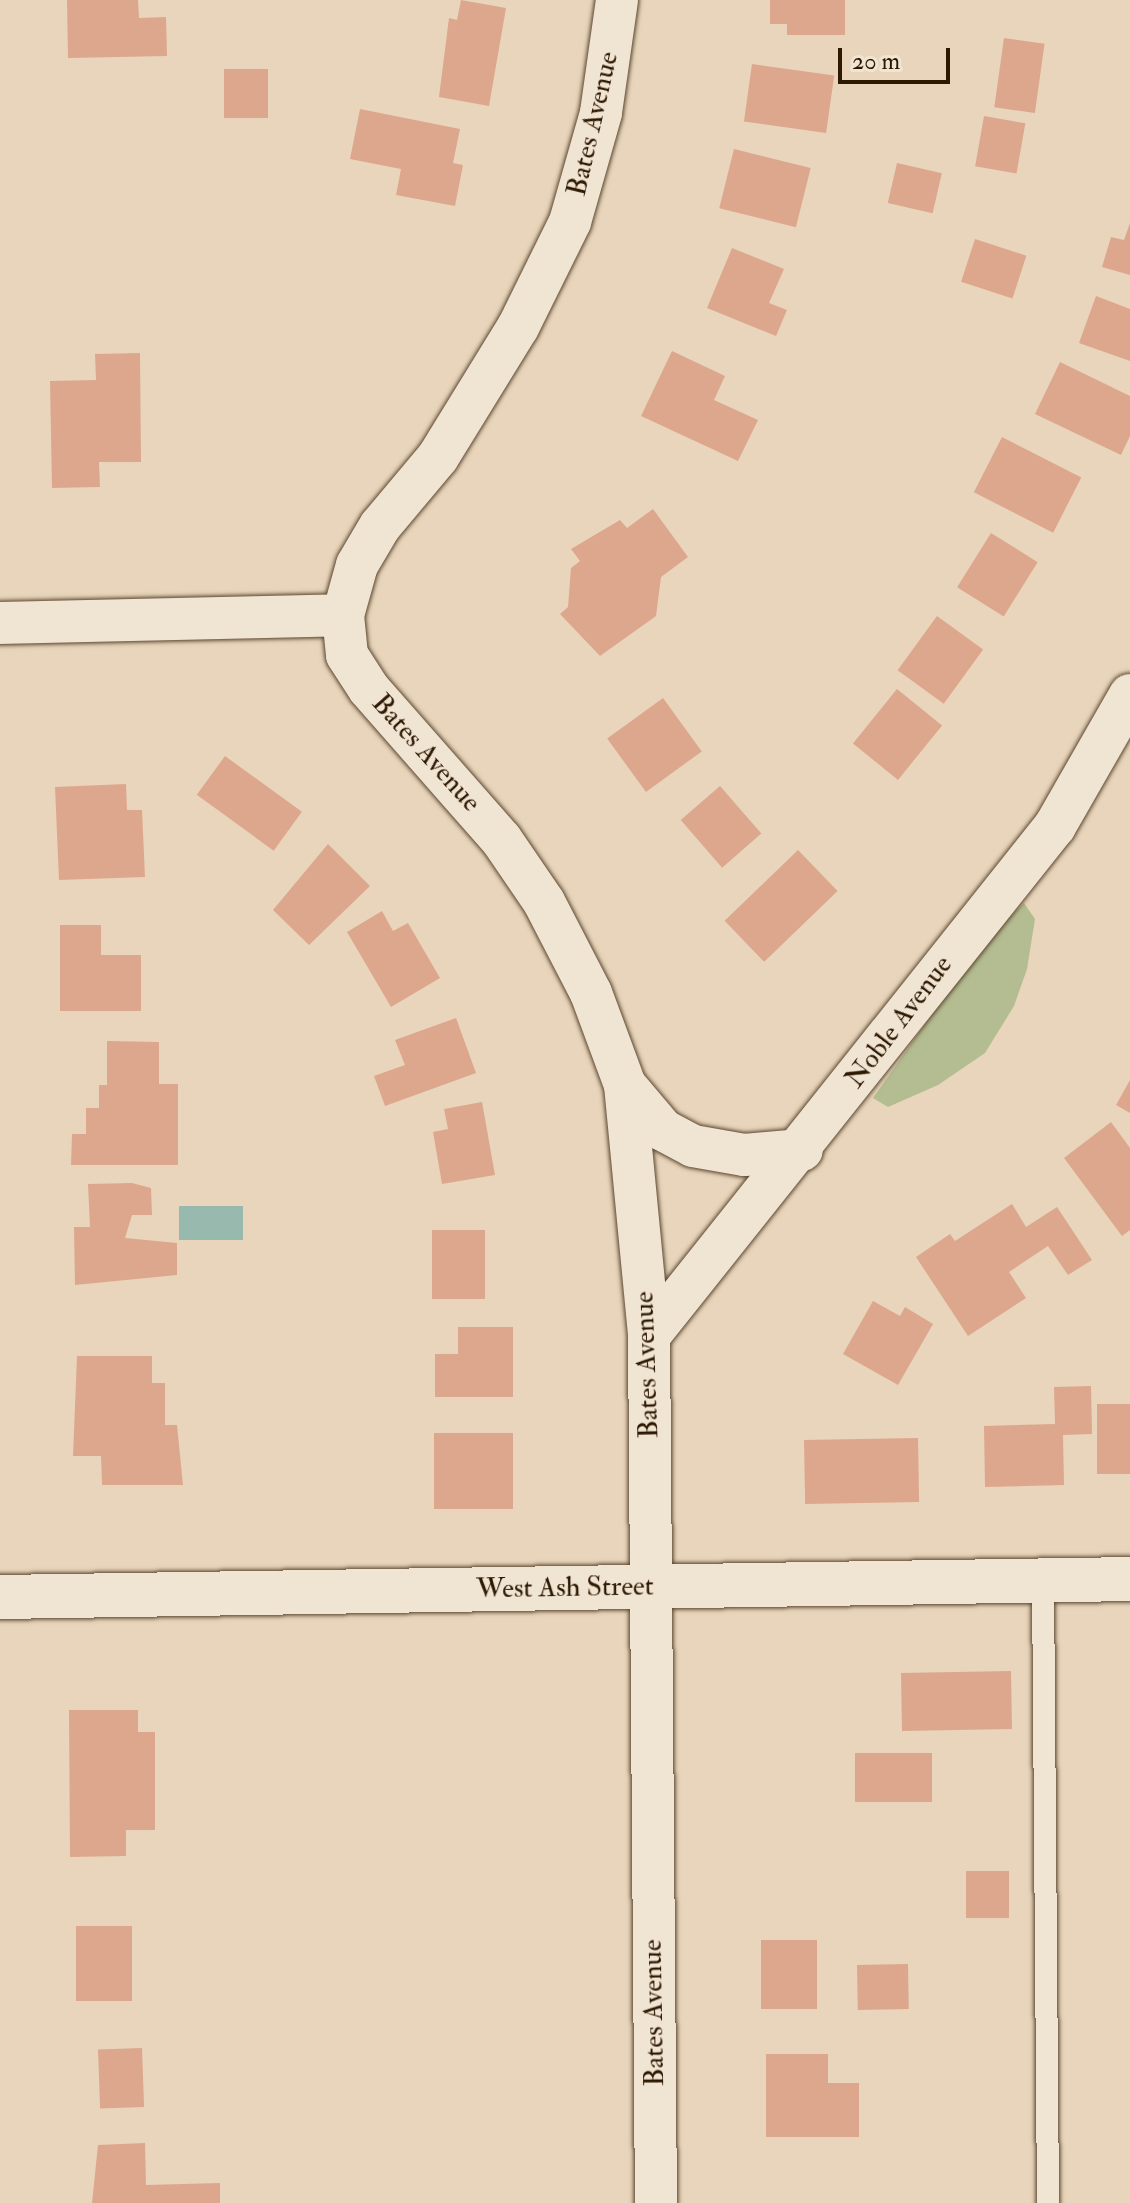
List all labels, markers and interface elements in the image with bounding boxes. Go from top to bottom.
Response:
scale bar [842,32,954,82]
text: 20 m [852,46,900,77]
street label: Bates Avenue [560,49,626,199]
street label: Bates Avenue [364,687,488,819]
street label: Noble Avenue [838,949,960,1095]
street label: Bates Avenue [628,1291,666,1439]
street label: West Ash Street [476,1570,654,1606]
street label: Bates Avenue [636,1939,672,2087]

